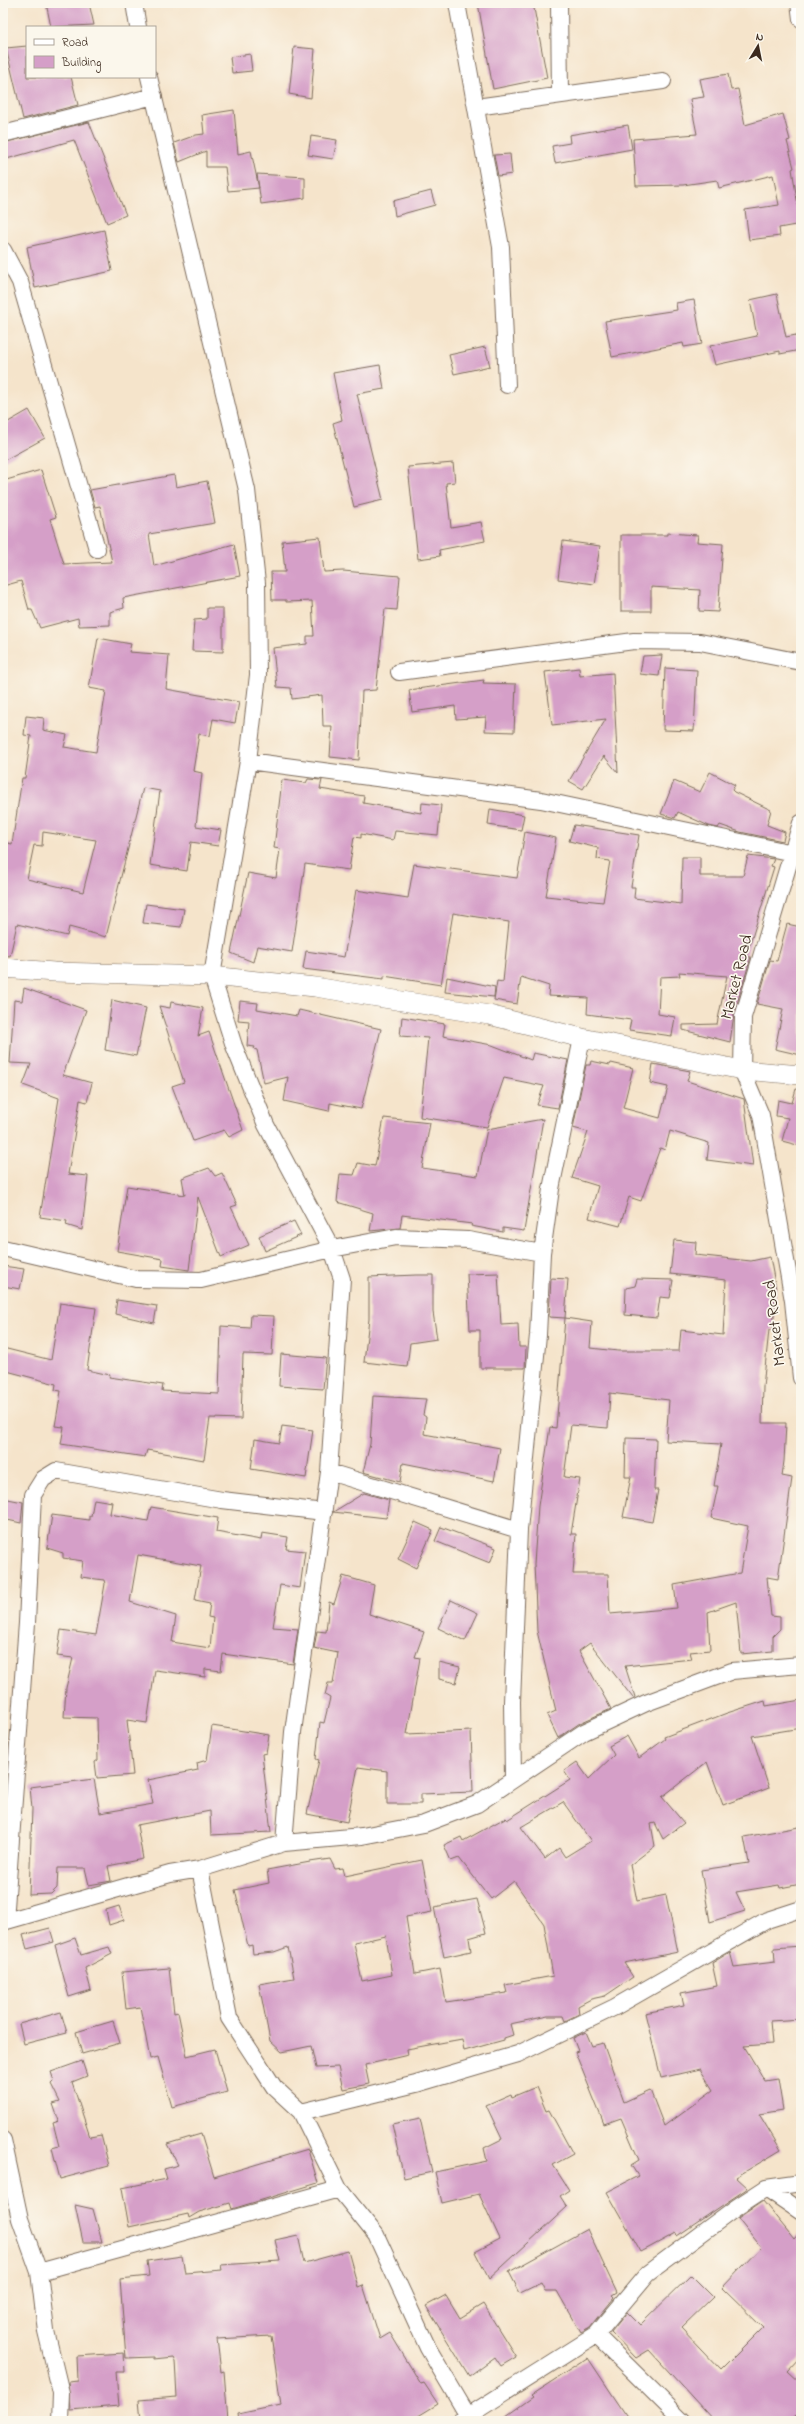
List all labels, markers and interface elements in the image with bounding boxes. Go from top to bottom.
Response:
legend [26,26,156,78]
north arrow [738,26,778,66]
text: N [755,29,765,46]
text: Road [62,34,88,52]
text: Building [61,54,101,73]
street label: Market Road [714,931,760,1022]
street label: Market Road [757,1278,793,1368]

